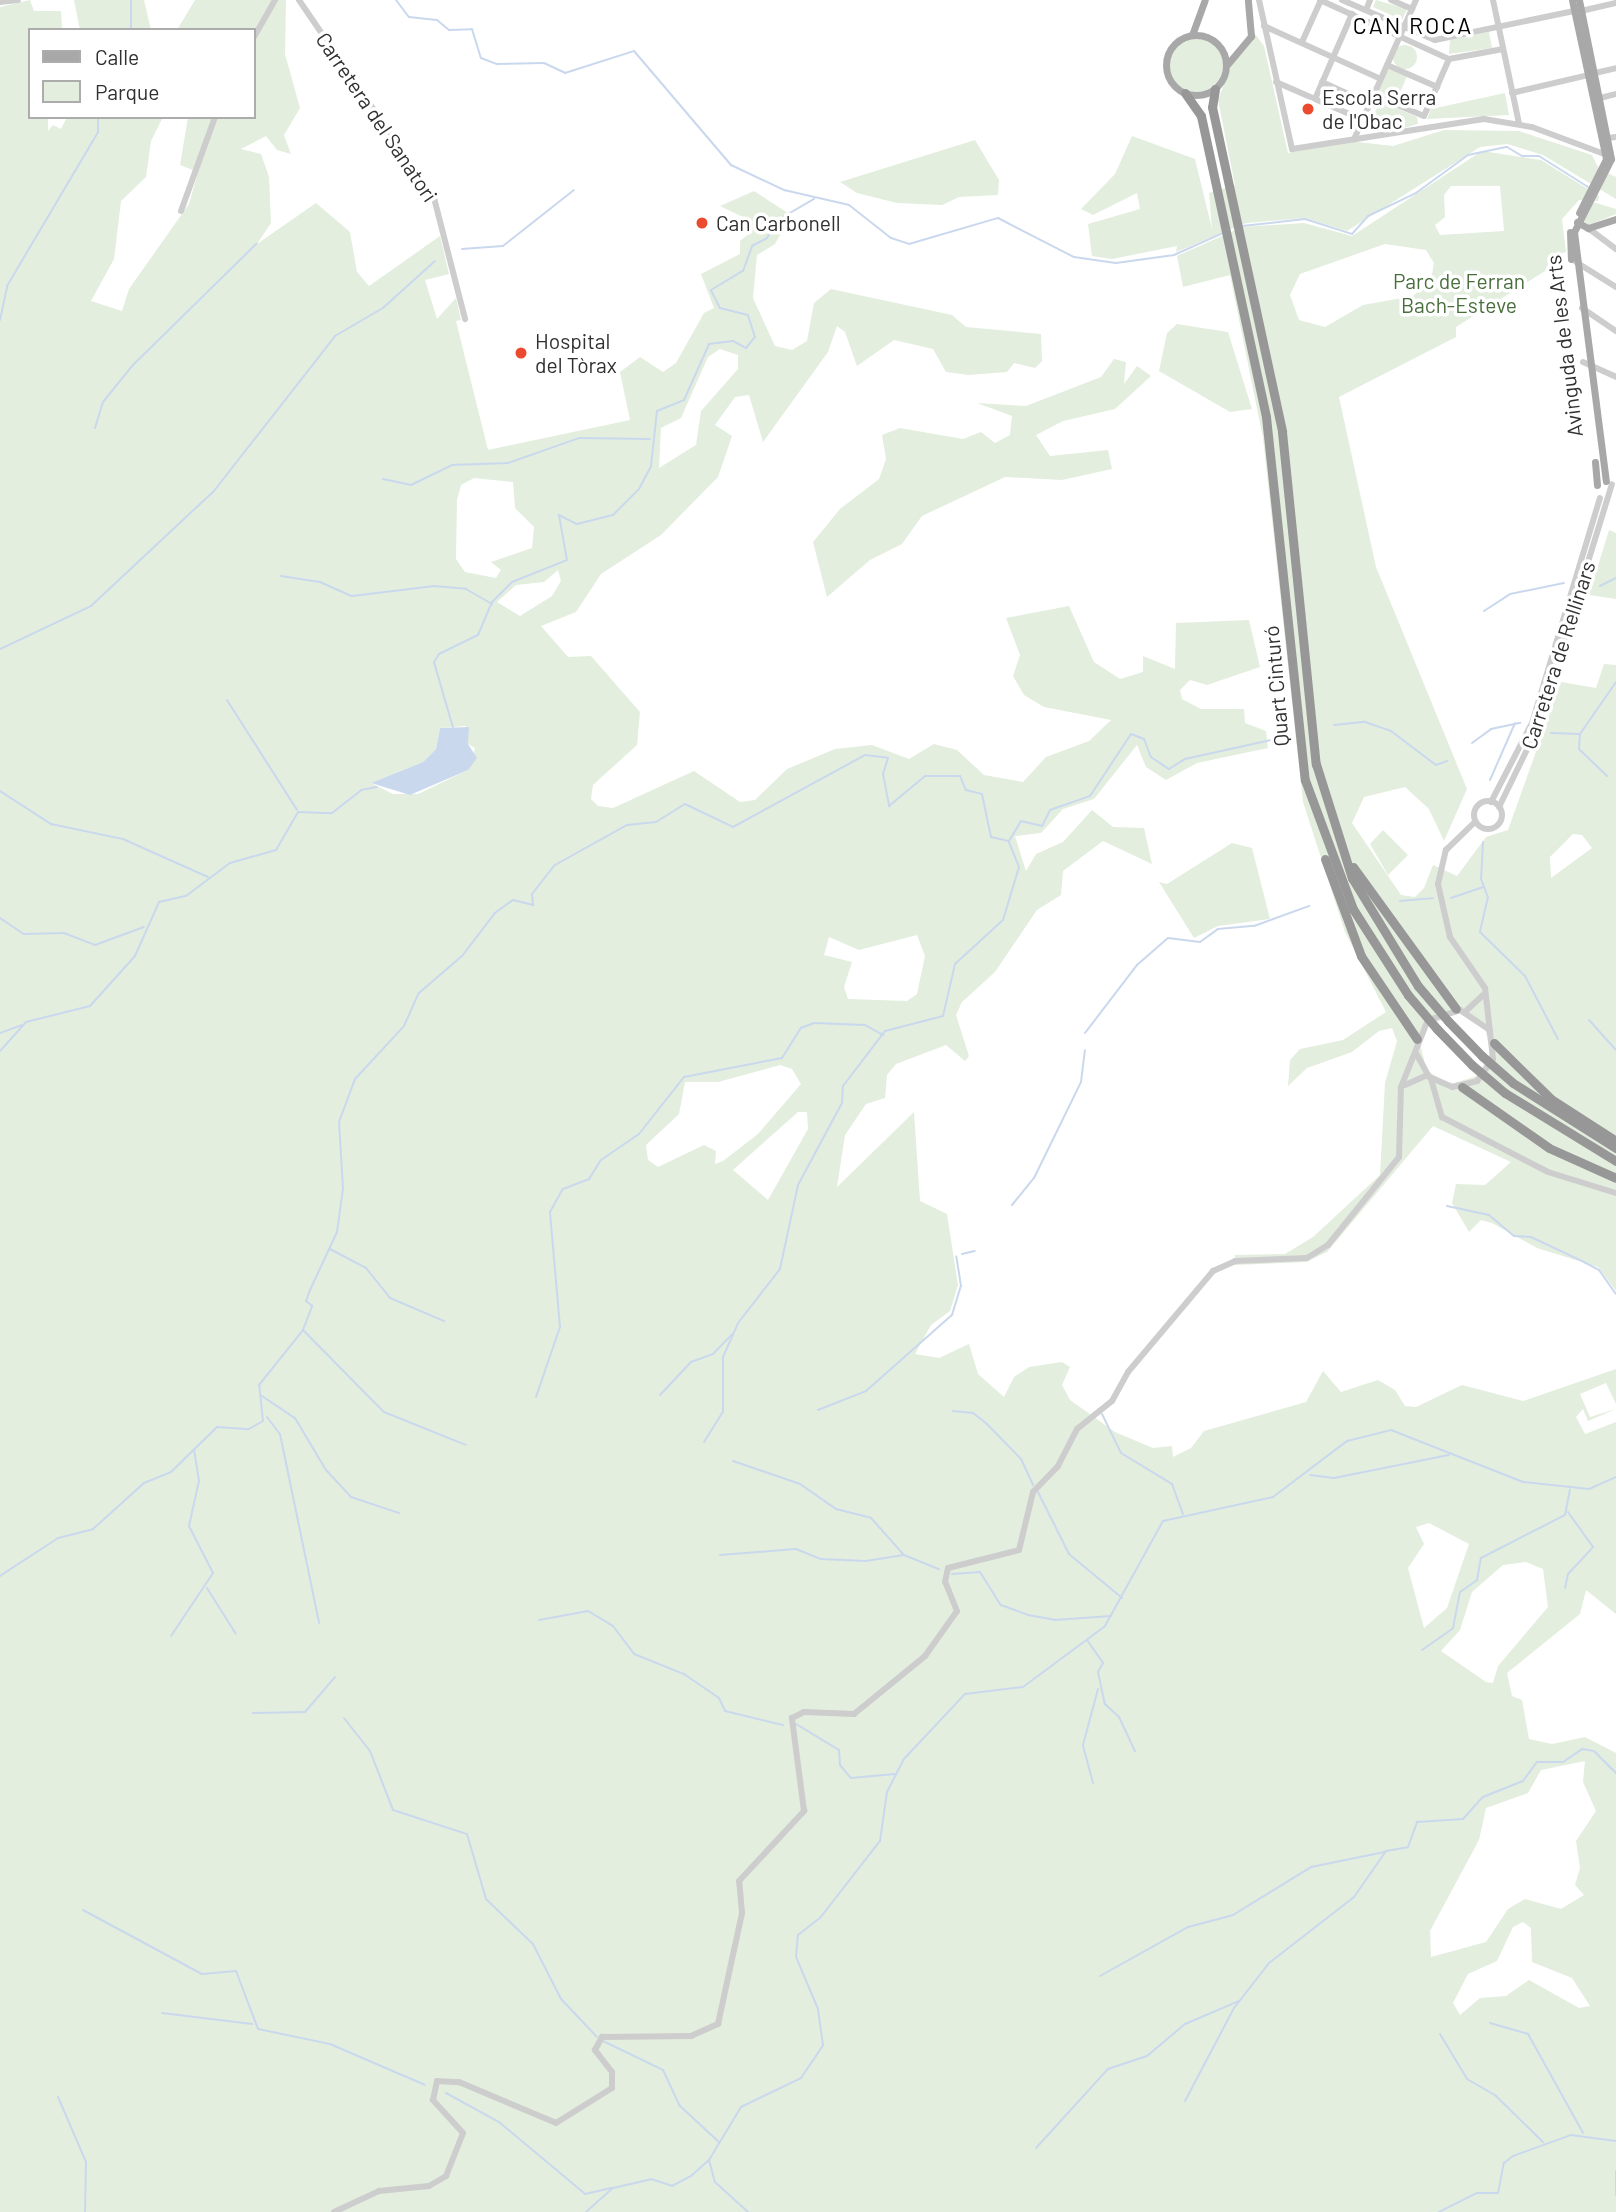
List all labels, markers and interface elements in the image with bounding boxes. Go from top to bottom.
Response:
district label: CAN ROCA [1354,11,1472,39]
street label: Carretera del Sanatori [311,27,443,207]
legend [28,28,256,119]
text: Calle [95,44,139,69]
text: Parque [95,79,160,104]
place label: Escola Serra de l'Obac [1322,84,1436,134]
marker: Escola Serra de l'Obac [1300,101,1316,117]
place label: Can Carbonell [716,210,841,236]
marker: Can Carbonell [694,215,710,231]
street label: Avinguda de les Arts [1540,254,1588,438]
park label: Parc de Ferran Bach-Esteve [1393,268,1525,318]
place label: Hospital del Tòrax [535,328,617,378]
marker: Hospital del Tòrax [513,345,529,361]
street label: Carretera de Rellinars [1516,558,1600,752]
street label: Quart Cinturó [1258,625,1294,747]

